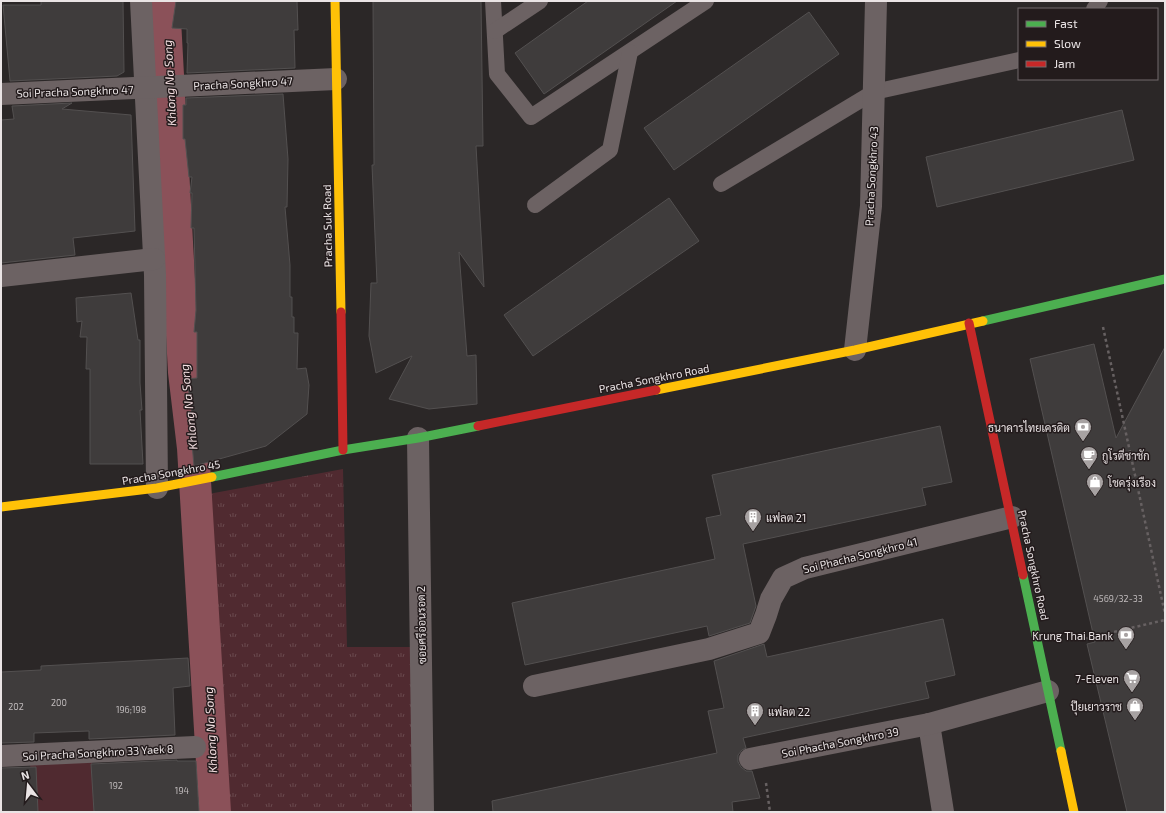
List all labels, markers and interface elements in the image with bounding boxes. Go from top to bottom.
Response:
legend [1018,8,1158,80]
text: Fast [1054,16,1078,30]
text: Slow [1054,36,1081,50]
water label: Khlong Na Song [160,40,178,126]
text: Jam [1054,56,1075,70]
street label: Pracha Songkhro 47 [193,74,293,92]
street label: Soi Pracha Songkhro 47 [16,82,134,100]
street label: Pracha Songkhro 43 [862,126,880,226]
street label: Pracha Suk Road [320,184,334,268]
street label: Pracha Songkhro Road [598,361,710,395]
water label: Khlong Na Song [177,363,199,451]
bank icon: ธนาคารไทยเครดิต [1073,417,1093,442]
place label: ธนาคารไทยเครดิต [988,420,1070,434]
cafe icon: กูโรตีชาชัก [1079,445,1099,470]
place label: กูโรตีชาชัก [1102,448,1150,464]
street label: Pracha Songkhro 45 [121,457,221,487]
shop icon: โชครุ่งเรือง [1085,472,1105,497]
place label: โชครุ่งเรือง [1107,475,1156,492]
building icon: แฟลต 21 [743,507,763,532]
street label: Pracha Songkhro Road [1016,509,1052,621]
place label: แฟลต 21 [766,511,806,524]
street label: Soi Phacha Songkhro 41 [801,534,919,576]
street label: ซอยศรีอ่อนรอด 2 [413,586,428,664]
house number: 4569/32-33 [1093,593,1143,604]
bank icon: Krung Thai Bank [1116,625,1136,650]
place label: Krung Thai Bank [1032,629,1113,642]
supermarket icon: 7-Eleven [1122,668,1142,693]
place label: 7-Eleven [1075,672,1119,685]
water label: Khlong Na Song [201,687,219,773]
shop icon: ปุ๊ยเยาวราช [1125,696,1145,721]
house number: 200 [51,697,67,708]
place label: ปุ๊ยเยาวราช [1071,700,1122,716]
house number: 202 [8,701,24,712]
building icon: แฟลต 22 [745,701,765,726]
house number: 196;198 [116,704,146,715]
place label: แฟลต 22 [768,705,810,718]
street label: Soi Phacha Songkhro 39 [780,724,900,760]
street label: Soi Pracha Songkhro 33 Yaek 8 [22,742,174,762]
north arrow [8,765,48,805]
text: N [19,768,31,782]
house number: 192 [109,780,123,791]
house number: 194 [175,785,190,796]

